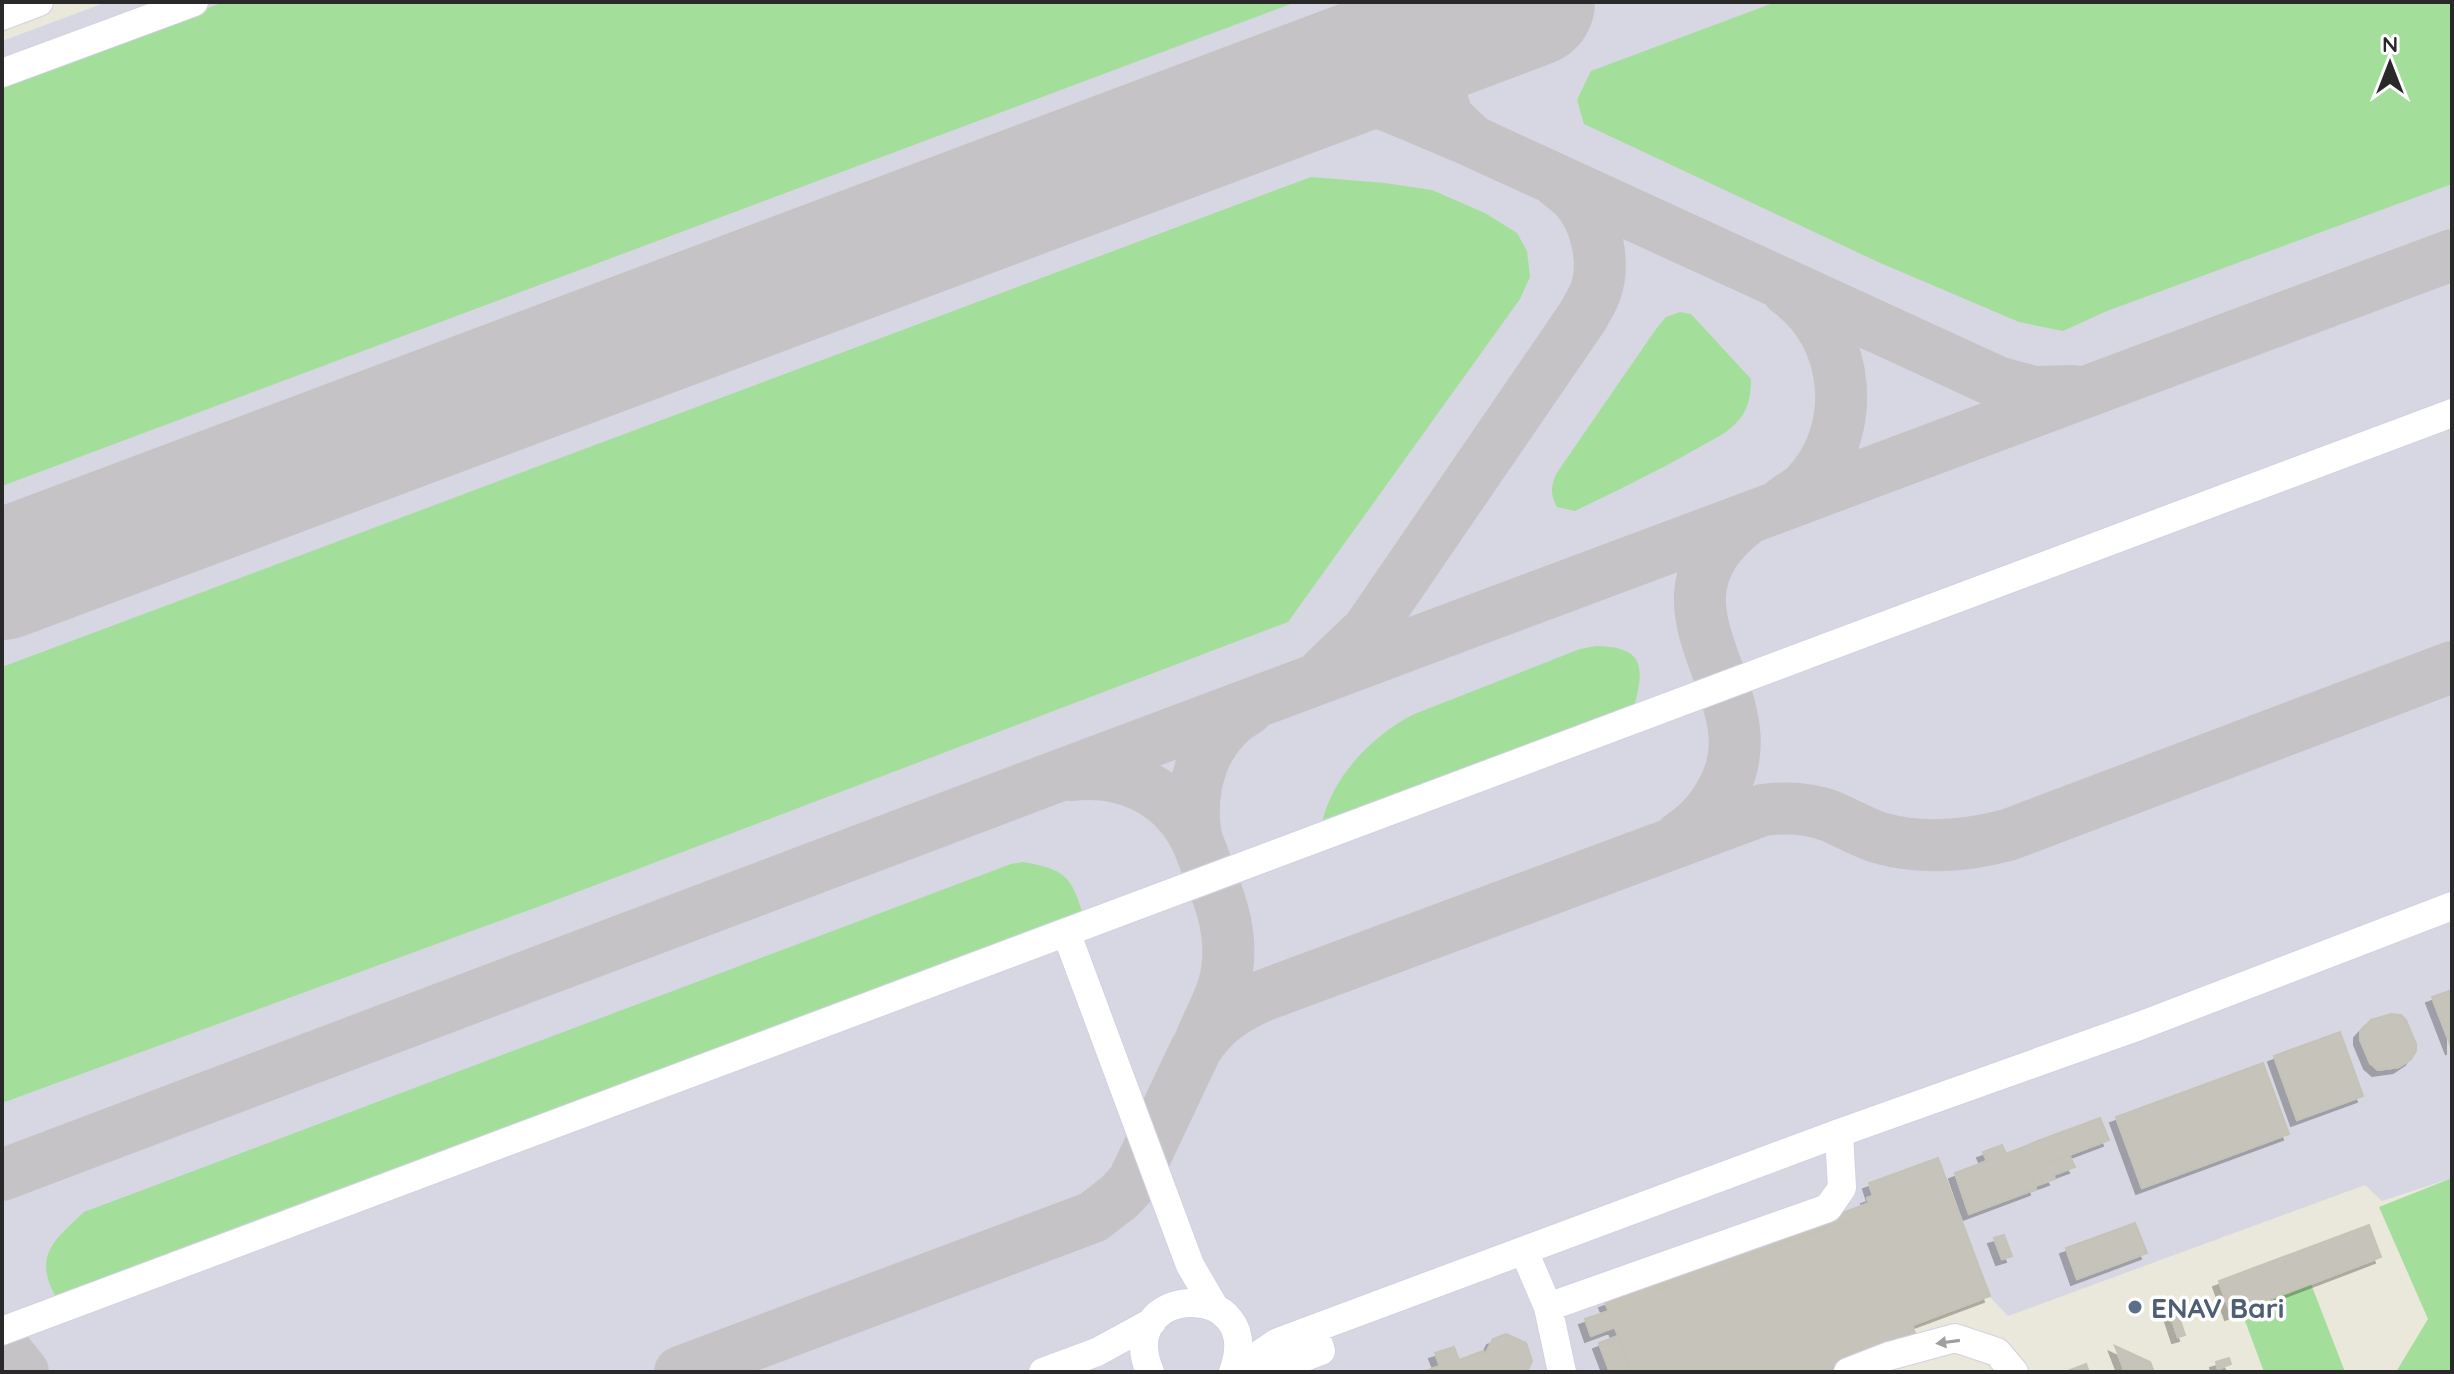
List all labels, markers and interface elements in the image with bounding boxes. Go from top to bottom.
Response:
north arrow [2350,24,2430,104]
text: N [2382,30,2398,58]
place label: ENAV Bari [2151,1290,2284,1325]
marker: ENAV Bari [2126,1298,2144,1316]
one-way arrow [1935,1336,1960,1349]

